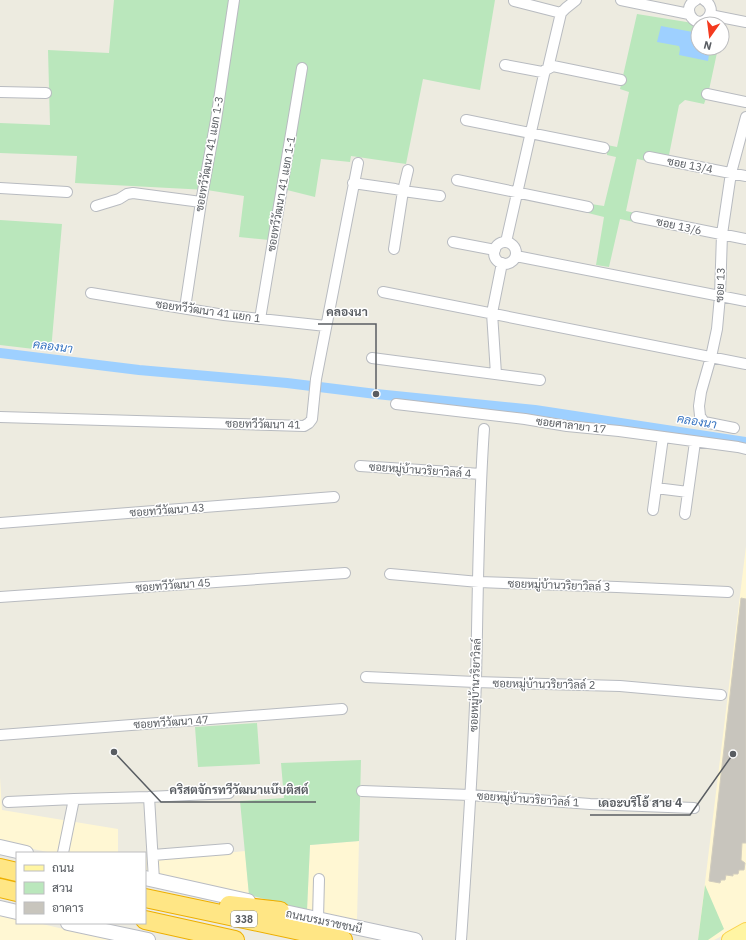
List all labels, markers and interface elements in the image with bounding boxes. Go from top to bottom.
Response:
north arrow [690,16,730,56]
text: N [702,38,713,53]
street label: ซอยทวีวัฒนา 41 แยก 1-3 [191,95,226,213]
street label: ซอยทวีวัฒนา 41 แยก 1-1 [263,135,298,253]
street label: ซอย 13/4 [666,154,714,176]
street label: ซอย 13/6 [655,214,703,238]
street label: ซอย 13 [712,267,728,303]
street label: ซอยทวีวัฒนา 41 แยก 1 [154,296,262,325]
callout: คลองนา [318,300,376,324]
text: คลองนา [326,304,368,319]
water label: คลองนา [32,336,74,356]
water label: คลองนา [676,410,718,432]
street label: ซอยศาลายา 17 [535,414,607,436]
street label: ซอยทวีวัฒนา 41 [225,415,301,432]
street label: ซอยหมู่บ้านวริยาวิลล์ 4 [368,458,472,482]
street label: ซอยทวีวัฒนา 43 [129,499,205,520]
street label: ซอยทวีวัฒนา 45 [135,574,211,595]
street label: ซอยหมู่บ้านวริยาวิลล์ 3 [507,575,611,595]
street label: ซอยหมู่บ้านวริยาวิลล์ [465,638,485,732]
street label: ซอยหมู่บ้านวริยาวิลล์ 2 [492,675,596,693]
street label: ซอยทวีวัฒนา 47 [133,711,209,732]
callout: คริสตจักรทวีวัฒนาแบ๊บติสต์ [161,778,316,802]
text: คริสตจักรทวีวัฒนาแบ๊บติสต์ [170,782,309,797]
street label: ซอยหมู่บ้านวริยาวิลล์ 1 [476,787,580,811]
callout: เดอะบริโอ้ สาย 4 [590,791,690,815]
text: เดอะบริโอ้ สาย 4 [598,795,682,810]
legend [16,852,146,924]
text: ถนน [52,860,75,875]
text: สวน [52,880,73,895]
text: อาคาร [52,900,84,915]
street label: ถนนบรมราชชนนี [285,905,364,936]
road number: 338 [231,911,257,927]

